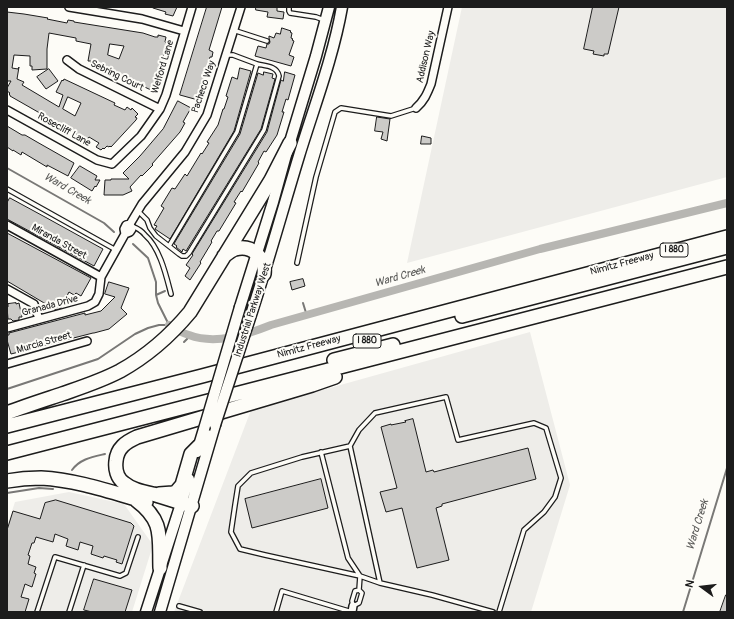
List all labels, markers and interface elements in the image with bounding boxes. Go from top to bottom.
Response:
street label: Addison Way [414,30,438,84]
street label: Welford Lane [149,39,177,95]
street label: Sebring Court [88,58,146,94]
street label: Pacheco Way [189,59,219,115]
street label: Rosecliff Lane [35,110,93,150]
water label: Ward Creek [41,170,93,208]
street label: Miranda Street [29,222,89,262]
road number: I 880 [660,243,688,257]
street label: Nimitz Freeway [589,250,655,278]
street label: Industrial Parkway West [232,261,274,359]
water label: Ward Creek [373,264,427,290]
street label: Granada Drive [20,293,80,319]
street label: Murcia Street [15,329,73,357]
street label: Nimitz Freeway [276,333,342,361]
road number: I 880 [353,334,381,348]
water label: Ward Creek [684,498,712,552]
north arrow [682,567,722,607]
text: N [683,578,697,589]

